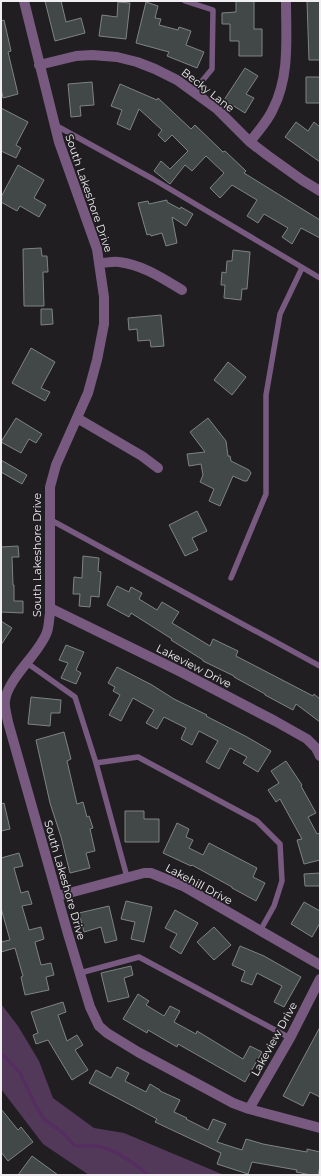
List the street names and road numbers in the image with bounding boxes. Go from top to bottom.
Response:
street label: Becky Lane [179,65,238,115]
street label: South Lakeshore Drive [62,132,116,254]
street label: South Lakeshore Drive [30,493,44,617]
street label: Lakeview Drive [154,641,234,691]
street label: South Lakeshore Drive [41,818,89,942]
street label: Lakehill Drive [163,860,235,908]
street label: Lakeview Drive [248,999,300,1079]

